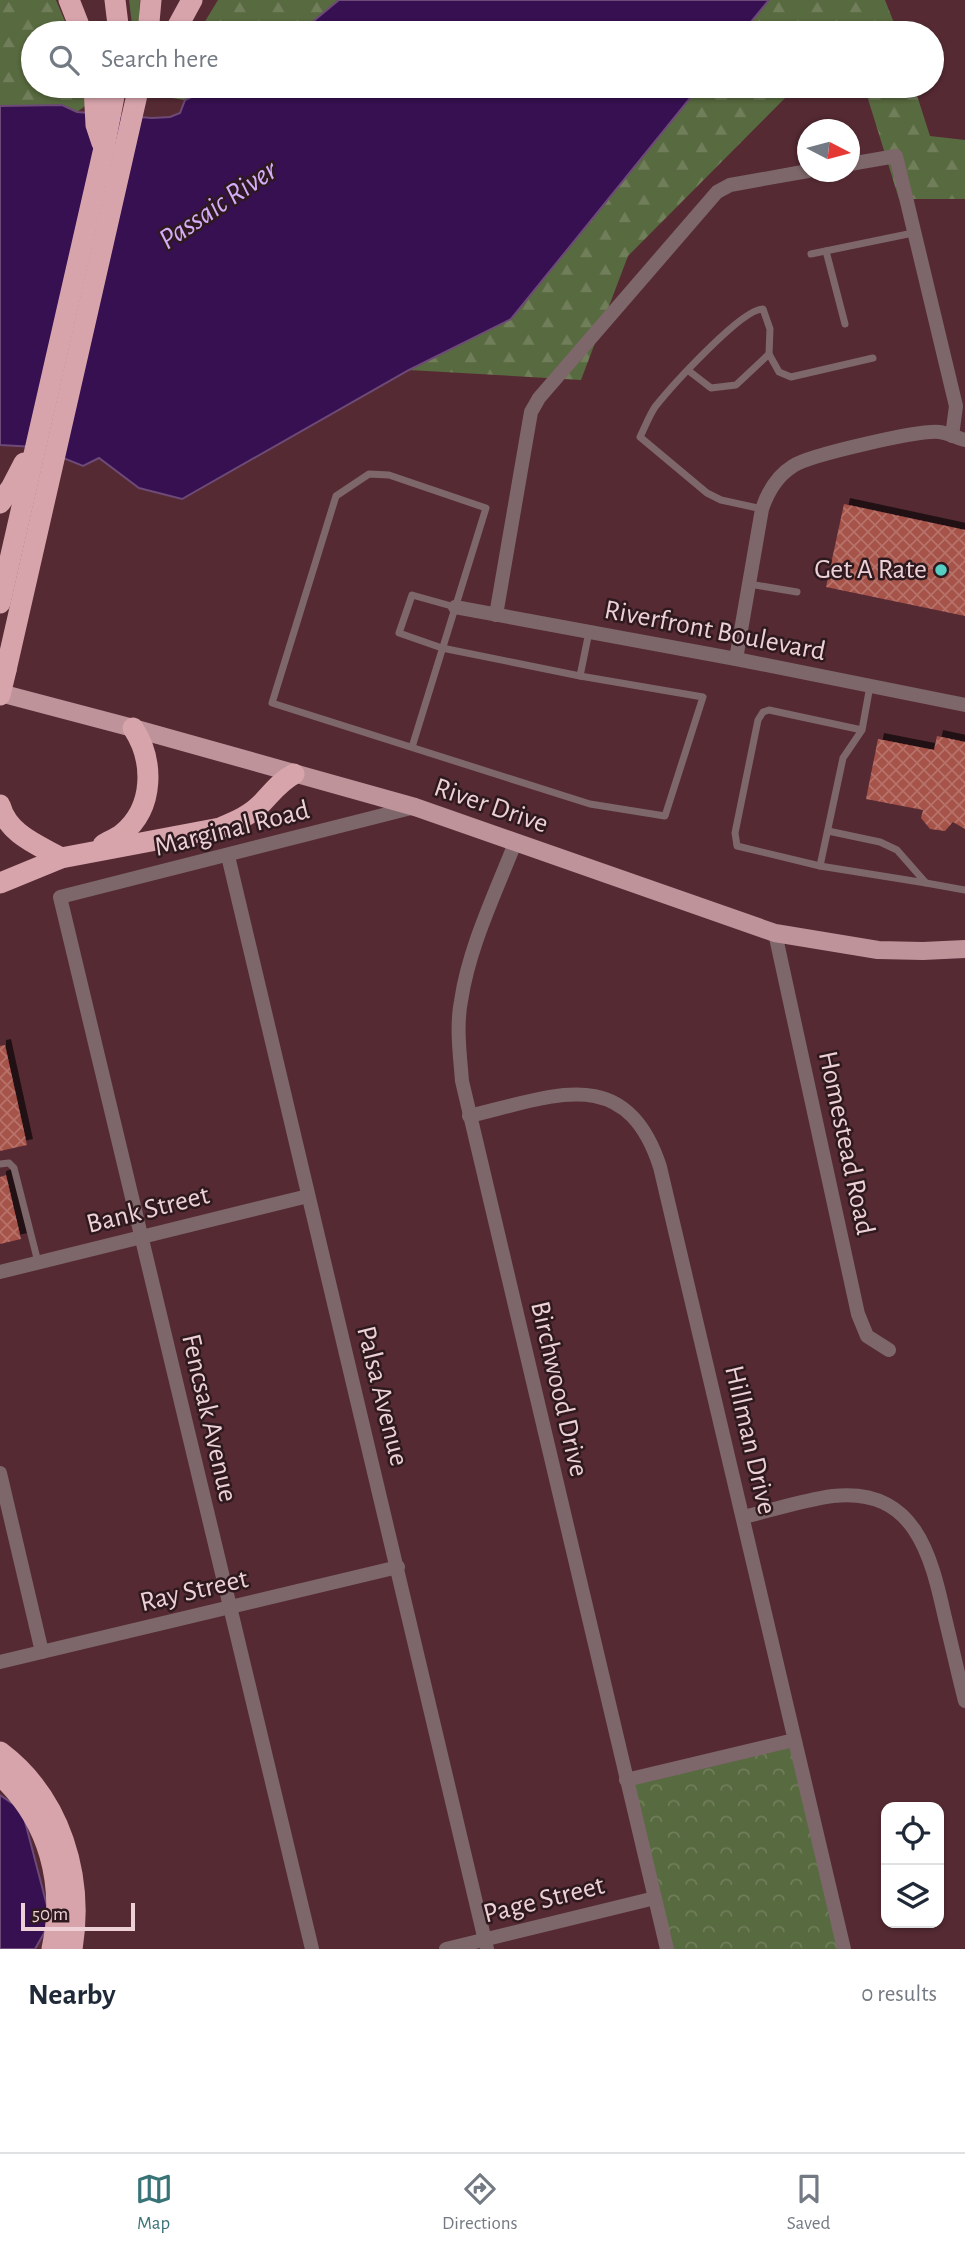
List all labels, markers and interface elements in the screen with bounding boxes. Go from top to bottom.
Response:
search box [21,21,944,98]
icon: search [45,41,83,79]
text: Search here [101,46,219,72]
north arrow [797,119,860,182]
water label: Passaic River [153,154,284,255]
place label: Get A Rate [814,556,927,584]
marker: Get A Rate [933,562,949,578]
street label: Riverfront Boulevard [602,596,828,666]
street label: River Drive [430,773,552,839]
street label: Marginal Road [152,796,312,862]
street label: Homestead Road [813,1049,879,1237]
street label: Bank Street [84,1181,212,1239]
street label: Birchwood Drive [525,1299,593,1479]
street label: Palsa Avenue [351,1323,413,1469]
street label: Fencsak Avenue [176,1331,242,1505]
street label: Hillman Drive [719,1363,781,1517]
street label: Ray Street [137,1565,251,1617]
map controls [881,1802,944,1928]
button: locate [881,1802,944,1865]
button: layers [881,1865,944,1928]
street label: Page Street [481,1871,608,1929]
scale bar [21,1900,135,1932]
text: 50 m [32,1905,68,1924]
text: Nearby [28,1980,116,2010]
text: 0 results [861,1983,937,2006]
tab: Map [135,2170,173,2235]
tab: Directions [442,2170,518,2235]
tab: Saved [787,2170,830,2235]

